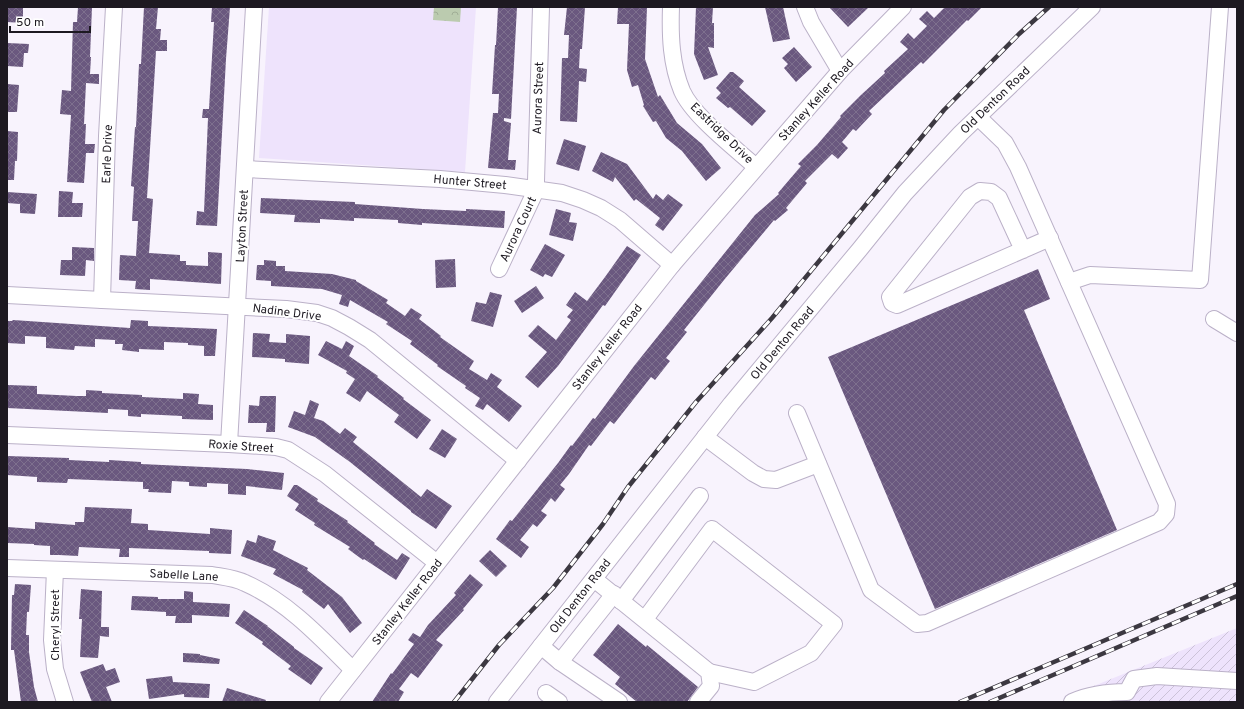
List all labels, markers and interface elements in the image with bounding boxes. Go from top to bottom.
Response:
scale bar [10,8,90,34]
text: 50 m [16,15,44,31]
street label: Stanley Keller Road [776,56,858,145]
street label: Aurora Street [530,62,548,135]
street label: Old Denton Road [957,63,1034,138]
street label: Eastridge Drive [686,100,756,168]
street label: Earle Drive [99,124,117,184]
street label: Hunter Street [433,172,507,194]
street label: Layton Street [233,189,253,263]
street label: Aurora Court [497,194,541,265]
street label: Nadine Drive [252,301,322,325]
street label: Stanley Keller Road [569,301,647,394]
street label: Old Denton Road [747,304,818,384]
street label: Roxie Street [208,437,274,457]
street label: Stanley Keller Road [369,556,447,649]
street label: Old Denton Road [546,556,615,637]
street label: Sabelle Lane [149,566,219,586]
street label: Cheryl Street [48,589,64,661]

